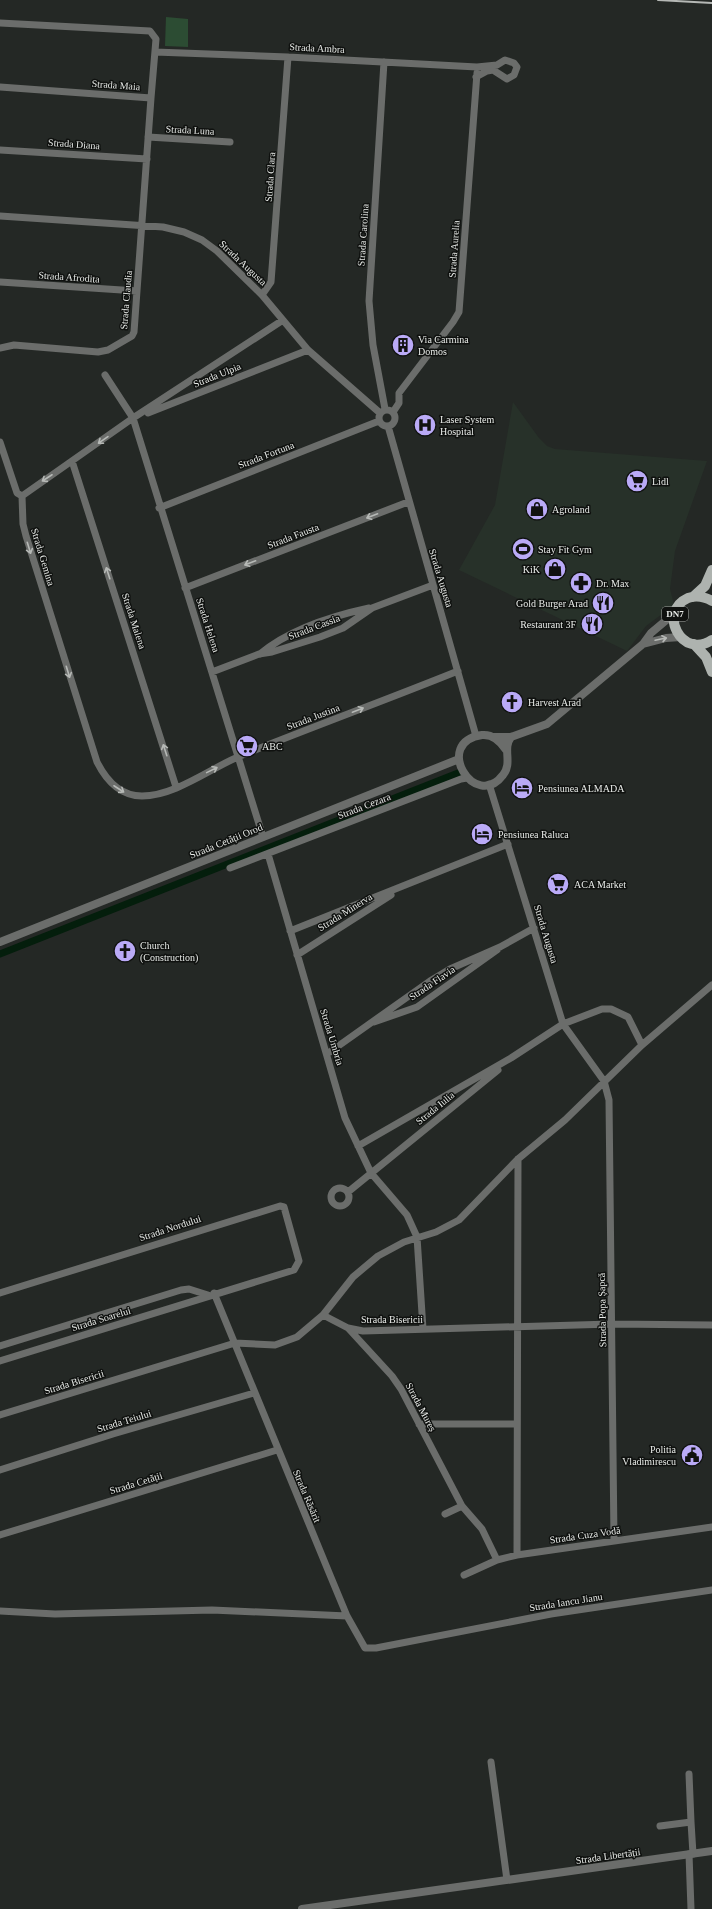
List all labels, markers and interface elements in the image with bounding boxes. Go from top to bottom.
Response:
street label: Strada Ambra [289,41,345,55]
street label: Strada Maia [91,78,141,92]
street label: Strada Luna [165,123,215,137]
street label: Strada Diana [48,137,101,151]
street label: Strada Clara [263,151,277,202]
street label: Strada Carolina [355,203,371,267]
street label: Strada Aurelia [447,219,462,278]
street label: Strada Augusta [217,238,269,288]
street label: Strada Afrodita [38,269,101,285]
street label: Strada Claudia [118,270,134,330]
building icon: Via Carmina Domos [390,332,416,358]
place label: Via Carmina Domos [418,334,469,357]
street label: Strada Ulpia [192,360,243,390]
hospital icon: Laser System Hospital [412,412,438,438]
place label: Laser System Hospital [440,414,494,437]
one-way arrow [97,436,108,444]
street label: Strada Fortuna [236,439,296,471]
supermarket icon: Lidl [624,468,650,494]
one-way arrow [41,474,52,482]
place label: Lidl [652,476,669,487]
shop icon: Agroland [524,496,550,522]
place label: Agroland [552,504,590,515]
one-way arrow [366,513,378,521]
street label: Strada Fausta [266,521,321,551]
street label: Strada Gemina [29,527,57,588]
sports icon: Stay Fit Gym [510,536,536,562]
one-way arrow [26,542,33,555]
place label: Stay Fit Gym [538,544,592,555]
street label: Strada Augusta [427,547,455,609]
shop icon: KiK [542,556,568,582]
one-way arrow [245,559,257,567]
place label: KiK [523,564,541,575]
one-way arrow [104,566,111,579]
pharmacy icon: Dr. Max [568,570,594,596]
place label: Dr. Max [596,578,629,589]
restaurant icon: Gold Burger Arad [590,590,616,616]
street label: Strada Malena [120,592,148,651]
street label: Strada Helena [194,596,222,654]
place label: Gold Burger Arad [516,598,588,609]
road number: DN7 [662,607,688,621]
restaurant icon: Restaurant 3F [579,611,605,637]
street label: Strada Cassia [287,612,342,642]
place label: Restaurant 3F [520,619,576,630]
one-way arrow [655,635,668,643]
one-way arrow [65,666,73,678]
church icon: Harvest Arad [499,689,525,715]
place label: Harvest Arad [528,697,581,708]
street label: Strada Justina [285,702,342,732]
one-way arrow [351,706,363,714]
supermarket icon: ABC [234,733,260,759]
place label: ABC [262,741,283,752]
one-way arrow [160,744,168,756]
one-way arrow [205,766,217,773]
hotel icon: Pensiunea ALMADA [509,775,535,801]
place label: Pensiunea ALMADA [538,783,625,794]
one-way arrow [114,785,125,793]
street label: Strada Cezara [336,791,393,821]
street label: Strada Cetății Orod [188,821,264,861]
hotel icon: Pensiunea Raluca [469,821,495,847]
place label: Pensiunea Raluca [498,829,569,840]
supermarket icon: ACA Market [545,871,571,897]
place label: ACA Market [574,879,626,890]
street label: Strada Minerva [316,891,375,933]
street label: Strada Augusta [532,903,560,965]
church icon: Church (Construction) [112,938,138,964]
place label: Church (Construction) [140,940,198,964]
street label: Strada Flavia [407,963,458,1002]
street label: Strada Umbria [318,1007,346,1067]
street label: Strada Iulia [414,1089,457,1127]
street label: Strada Nordului [138,1213,202,1243]
street label: Strada Popa Șapcă [596,1272,608,1347]
street label: Strada Soarelui [70,1305,132,1333]
street label: Strada Bisericii [361,1314,423,1325]
street label: Strada Bisericii [43,1368,105,1396]
street label: Strada Mureș [404,1381,438,1433]
street label: Strada Teiului [96,1407,153,1434]
public building icon: Politia Vladimirescu [679,1442,705,1468]
place label: Politia Vladimirescu [622,1444,677,1467]
street label: Strada Răsărit [291,1468,323,1524]
street label: Strada Cetății [108,1470,164,1496]
street label: Strada Cuza Vodă [549,1525,622,1545]
street label: Strada Iancu Jianu [529,1591,603,1613]
street label: Strada Libertății [575,1846,641,1866]

